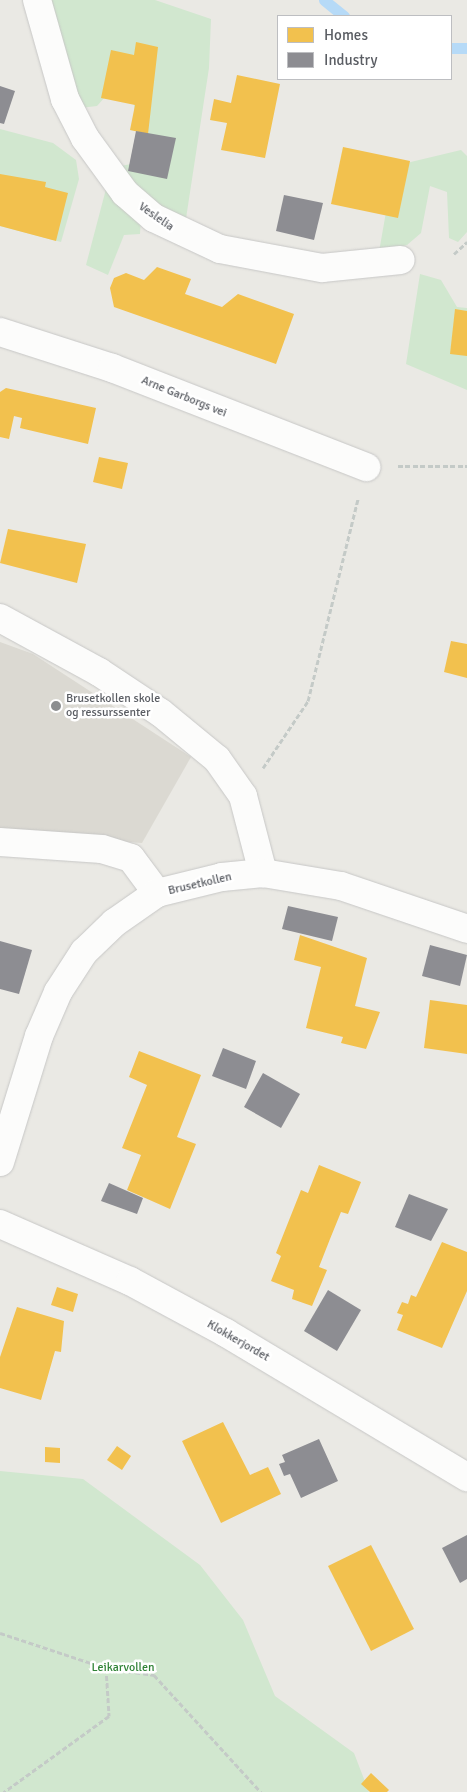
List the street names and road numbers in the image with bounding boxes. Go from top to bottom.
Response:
street label: Veslelia [136,200,176,234]
street label: Arne Garborgs vei [139,373,229,421]
street label: Brusetkollen [167,870,233,898]
street label: Klokkerjordet [204,1317,272,1365]

